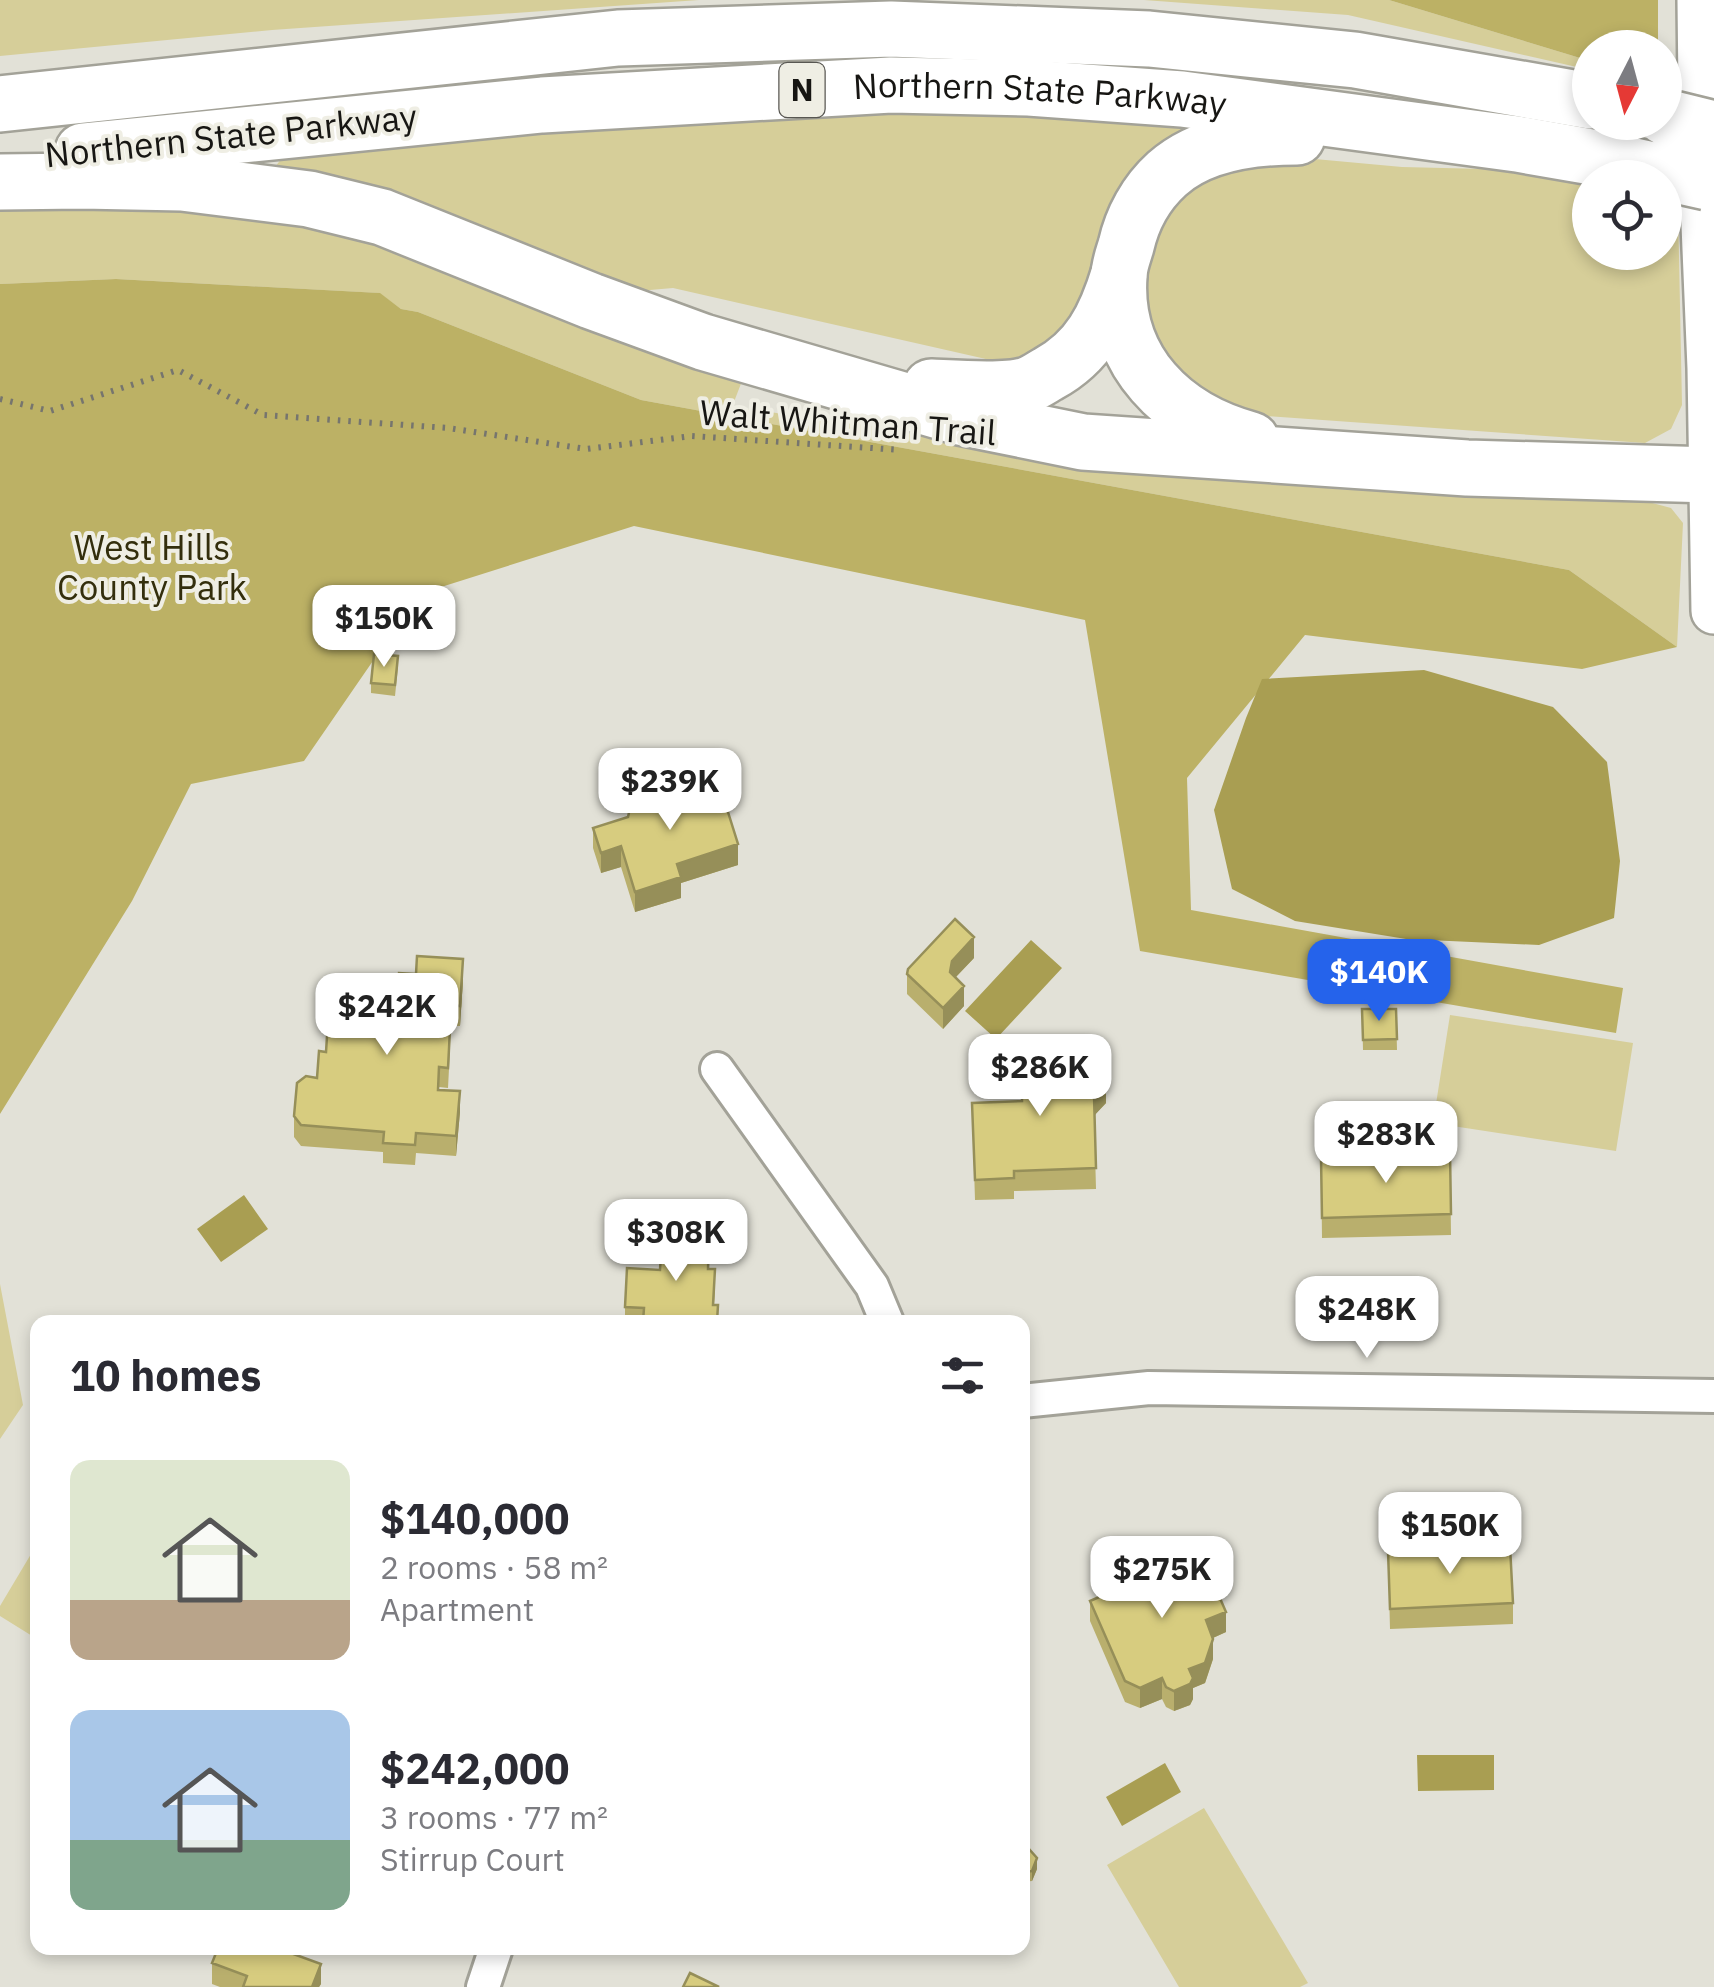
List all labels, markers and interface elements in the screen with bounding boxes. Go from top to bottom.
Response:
north arrow [1572,30,1682,140]
map controls [1572,30,1682,270]
street label: Northern State Parkway [852,61,1230,127]
road number: N [780,63,824,117]
street label: Northern State Parkway [43,93,419,177]
button: locate [1572,160,1682,270]
street label: Walt Whitman Trail [698,389,998,455]
park label: West Hills County Park [57,524,247,610]
pin: $150K [314,585,454,670]
text: $150K [334,596,434,638]
pin: $239K [600,748,740,833]
text: $239K [620,759,720,801]
pin: $140K [1309,939,1449,1024]
text: $140K [1329,950,1429,992]
pin: $242K [317,973,457,1058]
text: $242K [337,984,437,1026]
pin: $286K [970,1034,1110,1119]
text: $286K [990,1045,1090,1087]
pin: $283K [1316,1101,1456,1186]
text: $283K [1336,1112,1436,1154]
pin: $308K [606,1199,746,1284]
text: $308K [626,1210,726,1252]
pin: $248K [1297,1276,1437,1361]
text: $248K [1317,1287,1417,1329]
text: 10 homes [70,1348,261,1403]
icon: filters [935,1348,990,1403]
text: $140,000 [380,1491,569,1546]
pin: $150K [1380,1492,1520,1577]
icon: home [150,1500,270,1620]
text: $150K [1400,1503,1500,1545]
pin: $275K [1092,1536,1232,1621]
text: 2 rooms · 58 m² [380,1546,608,1588]
text: $275K [1112,1547,1212,1589]
text: Apartment [380,1588,534,1630]
text: $242,000 [380,1741,569,1796]
icon: home [150,1750,270,1870]
text: 3 rooms · 77 m² [380,1796,608,1838]
text: Stirrup Court [380,1838,565,1880]

